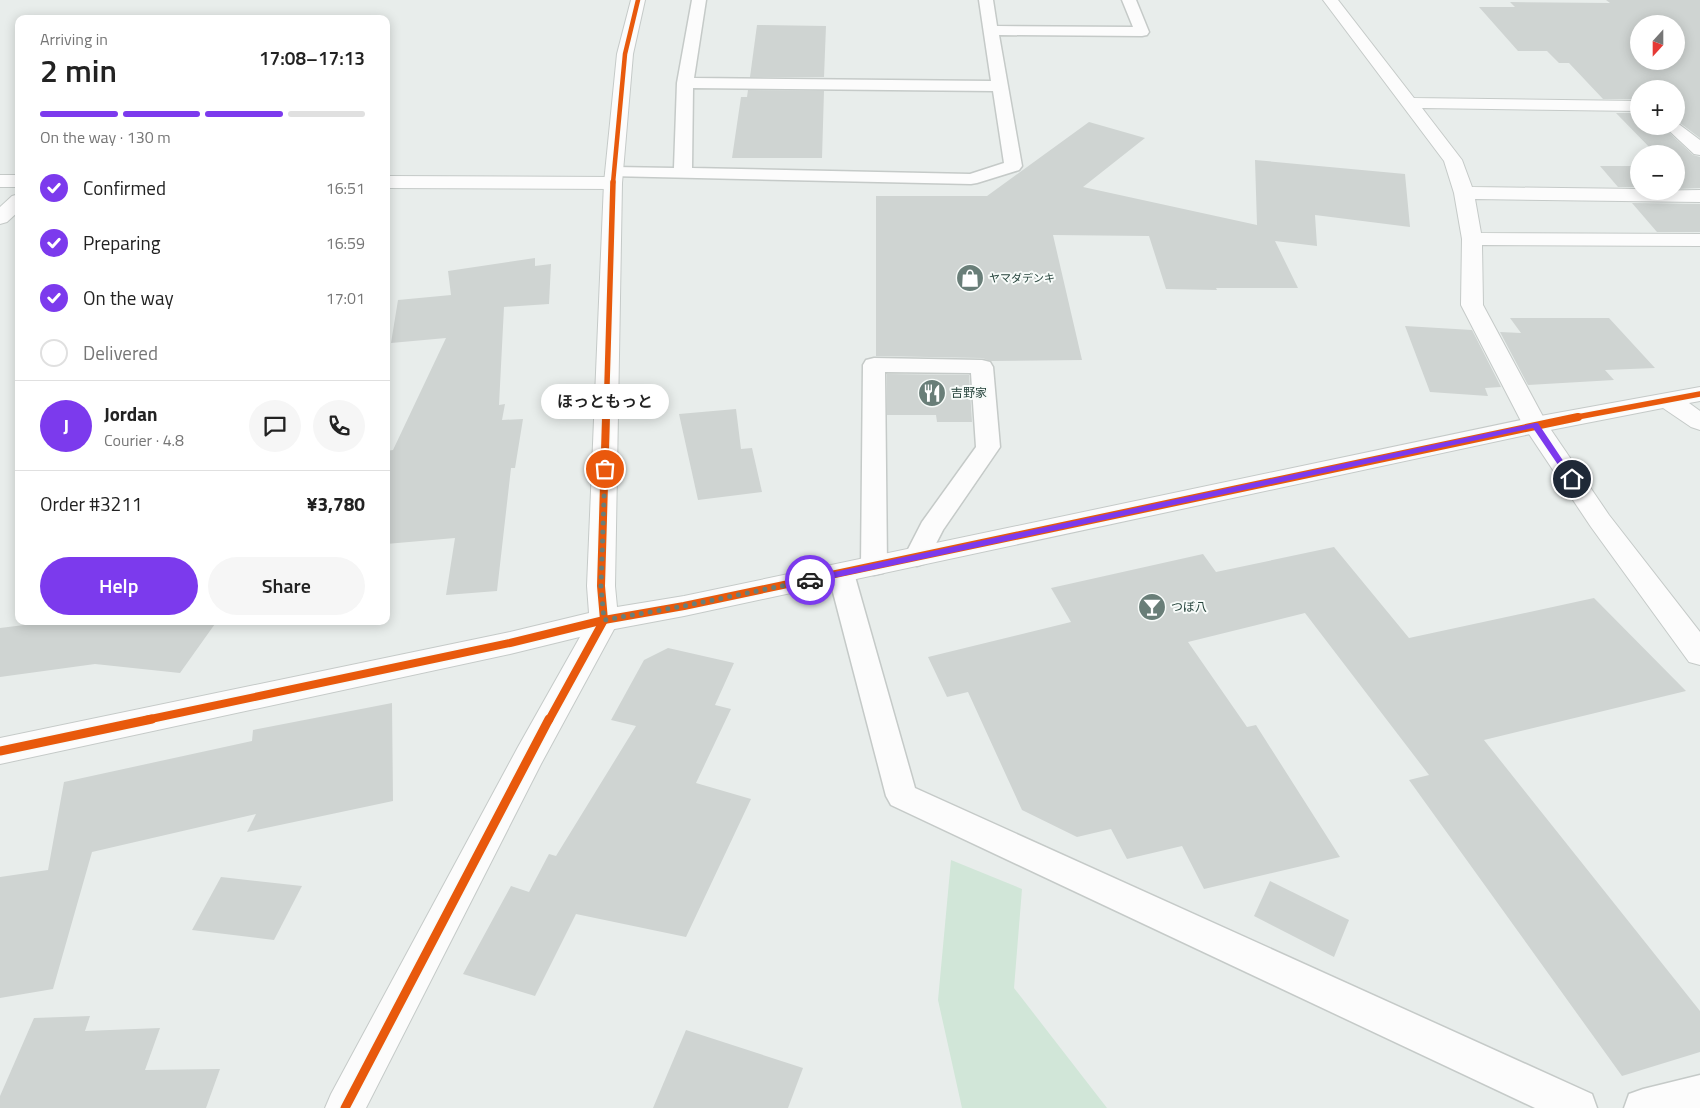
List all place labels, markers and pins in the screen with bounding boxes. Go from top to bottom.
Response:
shop icon: ヤマダデンキ [955,263,985,293]
place label: ヤマダデンキ [989,270,1055,286]
restaurant icon: 吉野家 [917,378,947,408]
place label: 吉野家 [951,383,987,402]
callout: ほっともっと [541,384,669,419]
pin [584,448,626,490]
pin [1551,458,1593,500]
bar icon: つぼ八 [1137,592,1167,622]
place label: つぼ八 [1171,597,1207,616]

